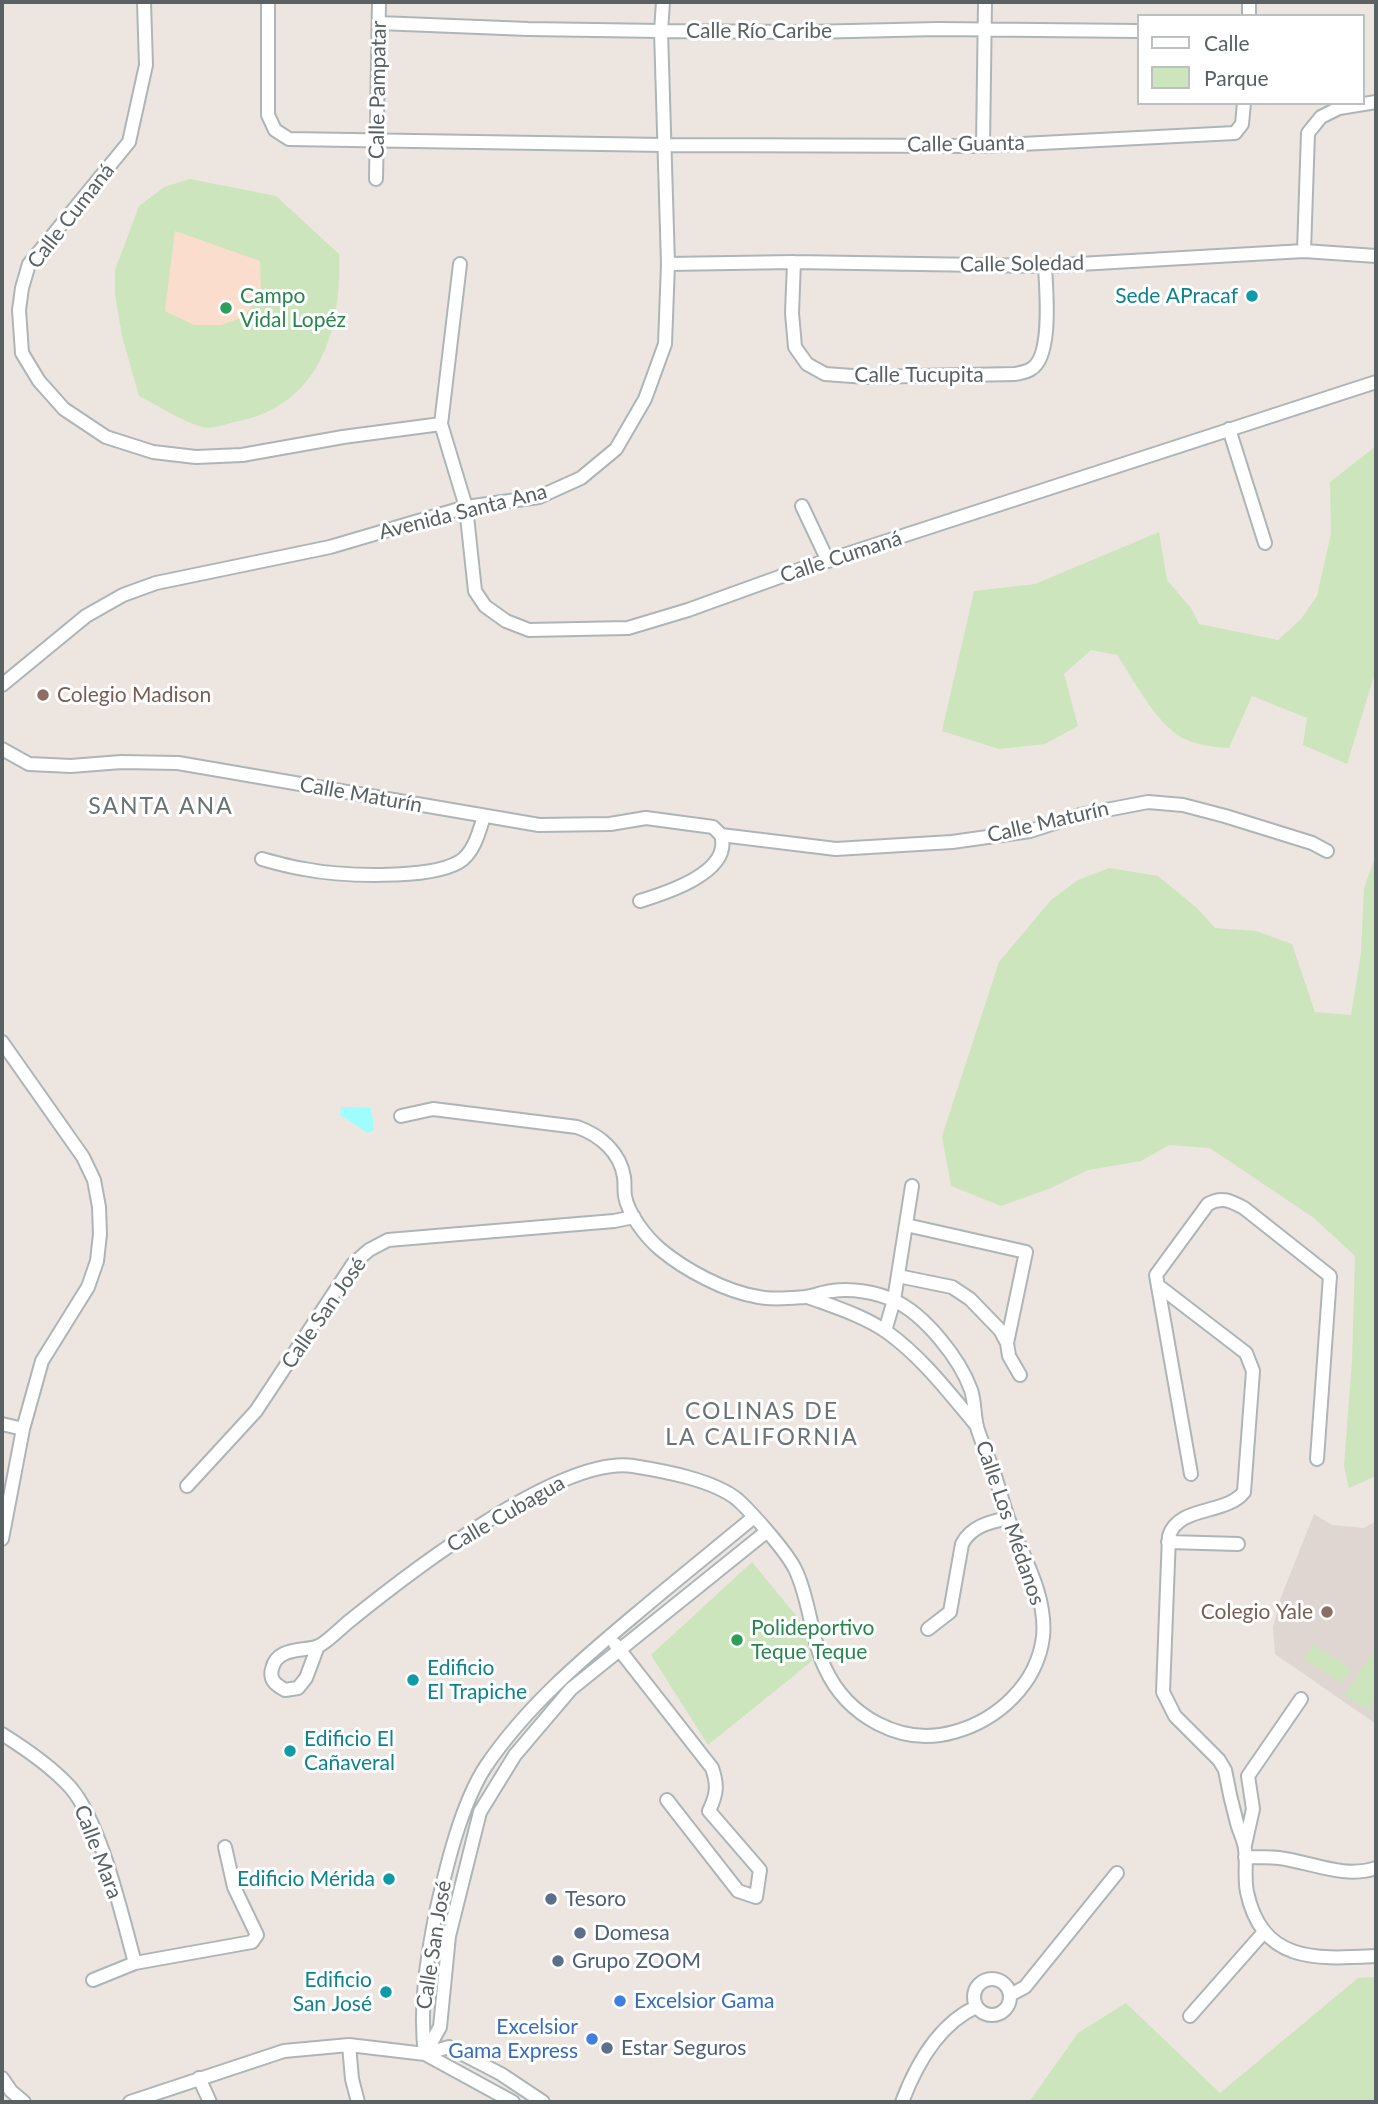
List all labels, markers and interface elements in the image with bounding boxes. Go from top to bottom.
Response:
legend [1136,14,1364,105]
street label: Calle Río Caribe [686,18,832,44]
street label: Calle Pampatar [364,21,392,159]
text: Calle [1204,30,1249,55]
text: Parque [1204,65,1269,90]
street label: Calle Guanta [907,130,1025,158]
street label: Calle Cumaná [22,158,120,274]
street label: Calle Soledad [960,250,1084,278]
place label: Campo Vidal Lopéz [240,283,346,333]
place label: Sede APracaf [1115,283,1238,309]
marker: Sede APracaf [1244,288,1260,304]
marker: Campo Vidal Lopéz [218,300,234,316]
street label: Calle Tucupita [854,362,984,388]
street label: Avenida Santa Ana [376,479,550,545]
street label: Calle Cumaná [777,526,905,588]
place label: Colegio Madison [57,682,211,708]
marker: Colegio Madison [35,687,51,703]
street label: Calle Maturín [298,772,424,818]
district label: SANTA ANA [89,793,233,821]
street label: Calle Maturín [985,796,1111,848]
street label: Calle San José [276,1252,372,1374]
district label: COLINAS DE LA CALIFORNIA [667,1398,857,1452]
street label: Calle Los Médanos [970,1437,1050,1609]
street label: Calle Cubagua [443,1470,569,1558]
place label: Colegio Yale [1201,1599,1313,1625]
marker: Colegio Yale [1319,1604,1335,1620]
place label: Polideportivo Teque Teque [751,1615,875,1665]
marker: Polideportivo Teque Teque [729,1632,745,1648]
place label: Edificio El Trapiche [427,1655,527,1705]
marker: Edificio El Trapiche [405,1672,421,1688]
place label: Edificio El Cañaveral [304,1726,395,1776]
marker: Edificio El Cañaveral [282,1743,298,1759]
street label: Calle Mara [69,1802,127,1902]
place label: Edificio Mérida [237,1866,375,1892]
marker: Edificio Mérida [381,1871,397,1887]
street label: Calle San José [411,1879,457,2011]
place label: Tesoro [565,1886,626,1912]
marker: Tesoro [543,1891,559,1907]
place label: Domesa [594,1920,670,1946]
marker: Domesa [572,1925,588,1941]
place label: Grupo ZOOM [572,1948,701,1974]
marker: Grupo ZOOM [550,1953,566,1969]
place label: Edificio San José [293,1967,372,2017]
marker: Edificio San José [378,1984,394,2000]
place label: Excelsior Gama [634,1988,774,2014]
marker: Excelsior Gama [612,1993,628,2009]
place label: Excelsior Gama Express [448,2014,578,2064]
marker: Excelsior Gama Express [584,2031,600,2047]
place label: Estar Seguros [621,2035,746,2061]
marker: Estar Seguros [599,2040,615,2056]

